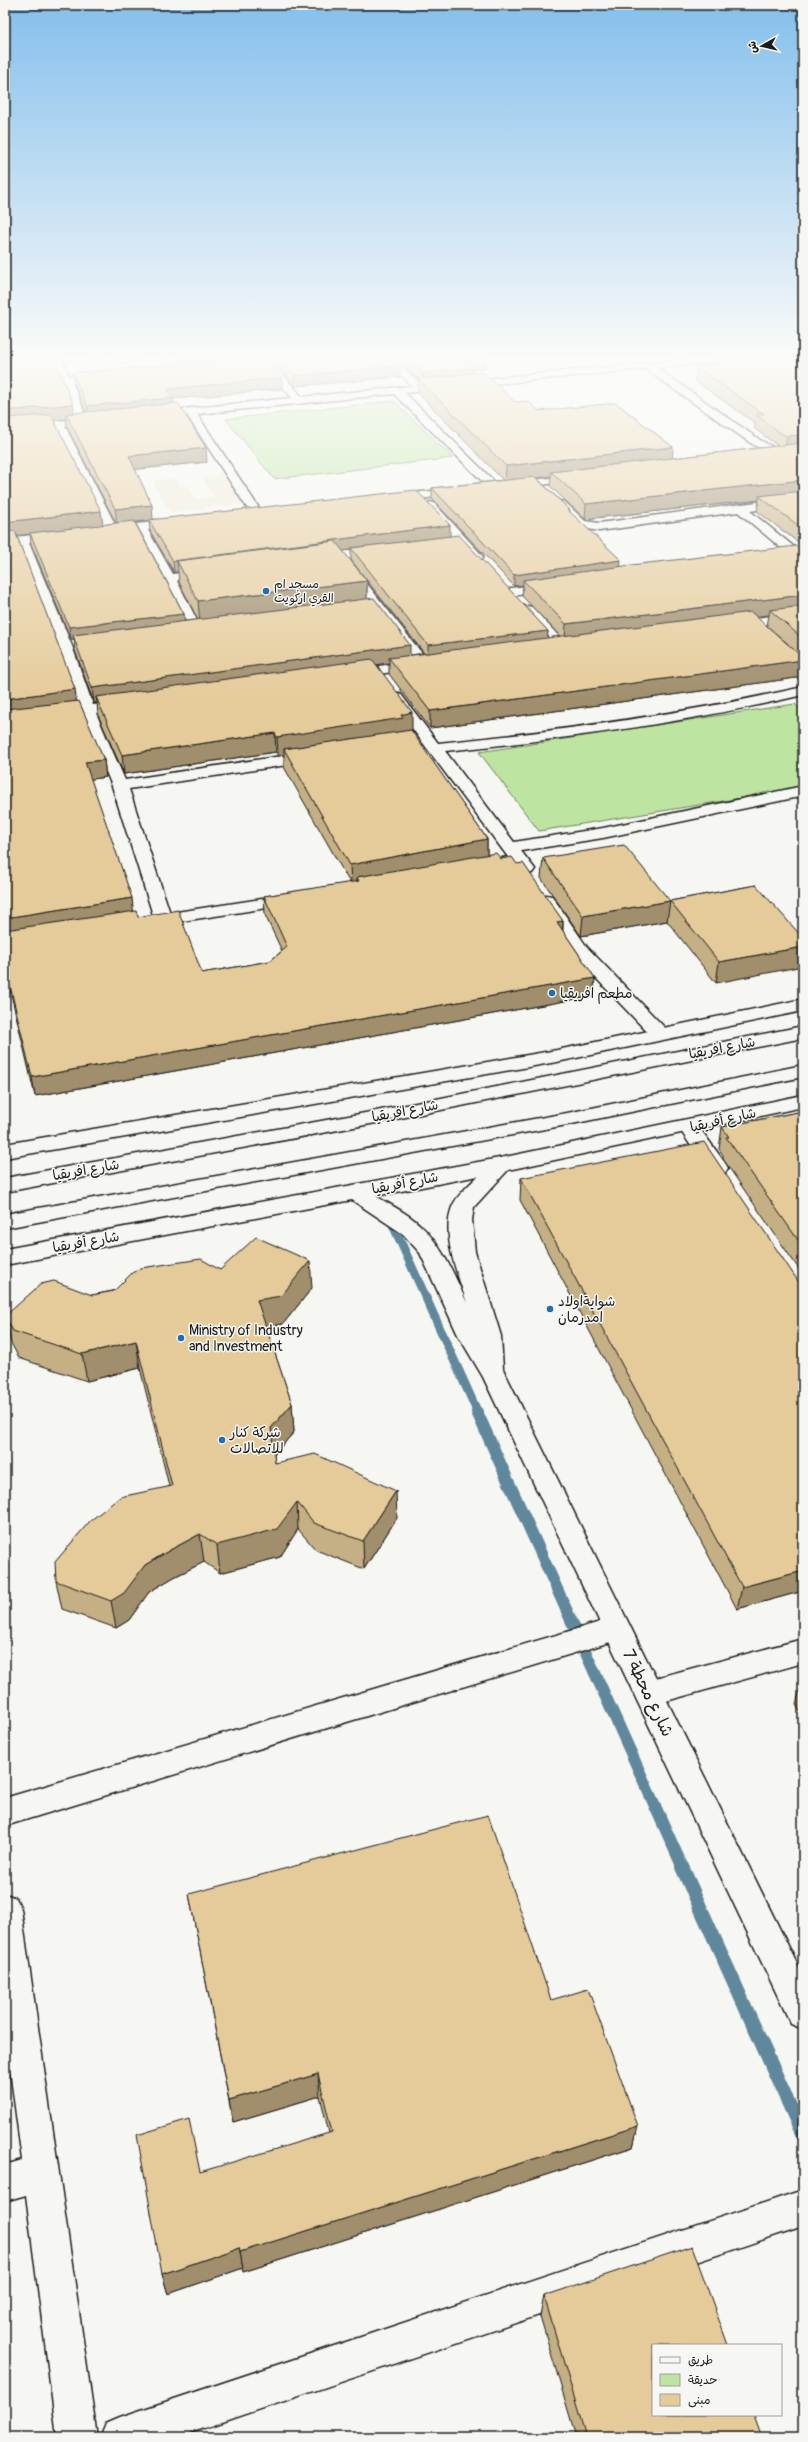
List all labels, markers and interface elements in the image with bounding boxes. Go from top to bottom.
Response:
north arrow [742,26,782,66]
text: ش [745,40,760,54]
place label: مسجد ام القري اركويت [274,577,334,607]
marker: مسجد ام القري اركويت [261,586,271,596]
place label: مطعم افريقيا [560,985,633,1004]
marker: مطعم افريقيا [547,988,557,998]
street label: شارع افريقيا [687,1033,757,1064]
street label: شارع افريقيا [370,1096,440,1127]
street label: شارع أفريقيا [688,1104,758,1137]
street label: شارع افريقيا [51,1156,121,1185]
street label: شارع أفريقيا [370,1168,440,1199]
street label: شارع أفريقيا [51,1228,121,1257]
place label: شوايةاولاد امدرمان [558,1293,615,1326]
marker: شوايةاولاد امدرمان [545,1304,555,1314]
place label: Ministry of Industry and Investment [189,1322,303,1355]
marker: Ministry of Industry and Investment [176,1333,186,1343]
place label: شركة كنار للاتصالات [229,1424,284,1457]
marker: شركة كنار للاتصالات [217,1435,227,1445]
street label: شارع محطة 7 [617,1646,678,1740]
legend [652,2344,782,2416]
text: طريق [688,2353,713,2368]
text: حديقة [688,2373,717,2388]
text: مبنى [688,2393,711,2408]

